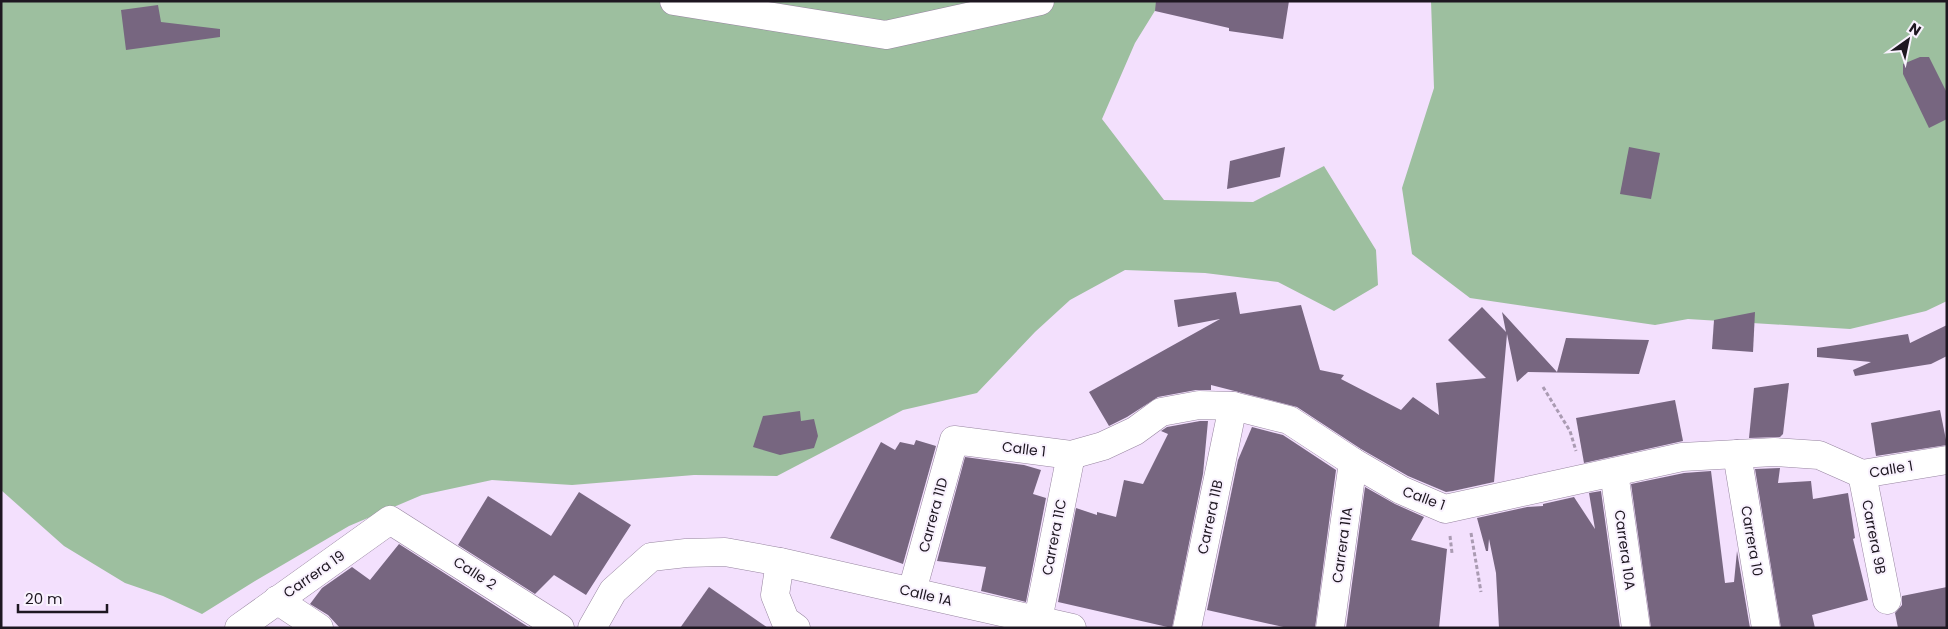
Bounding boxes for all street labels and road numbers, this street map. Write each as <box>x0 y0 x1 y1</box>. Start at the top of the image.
street label: Calle 1 <box>1001 436 1047 462</box>
street label: Calle 1 <box>1868 455 1914 483</box>
street label: Carrera 11D <box>913 475 953 555</box>
street label: Carrera 11B <box>1192 478 1228 556</box>
street label: Calle 1 <box>1400 481 1448 515</box>
street label: Carrera 11C <box>1037 497 1071 577</box>
street label: Carrera 9B <box>1857 498 1891 576</box>
street label: Carrera 10 <box>1736 504 1768 578</box>
street label: Carrera 11A <box>1327 506 1357 584</box>
street label: Carrera 10A <box>1609 509 1641 591</box>
street label: Carrera 19 <box>279 545 349 603</box>
street label: Calle 2 <box>450 552 500 594</box>
street label: Calle 1A <box>898 579 954 611</box>

